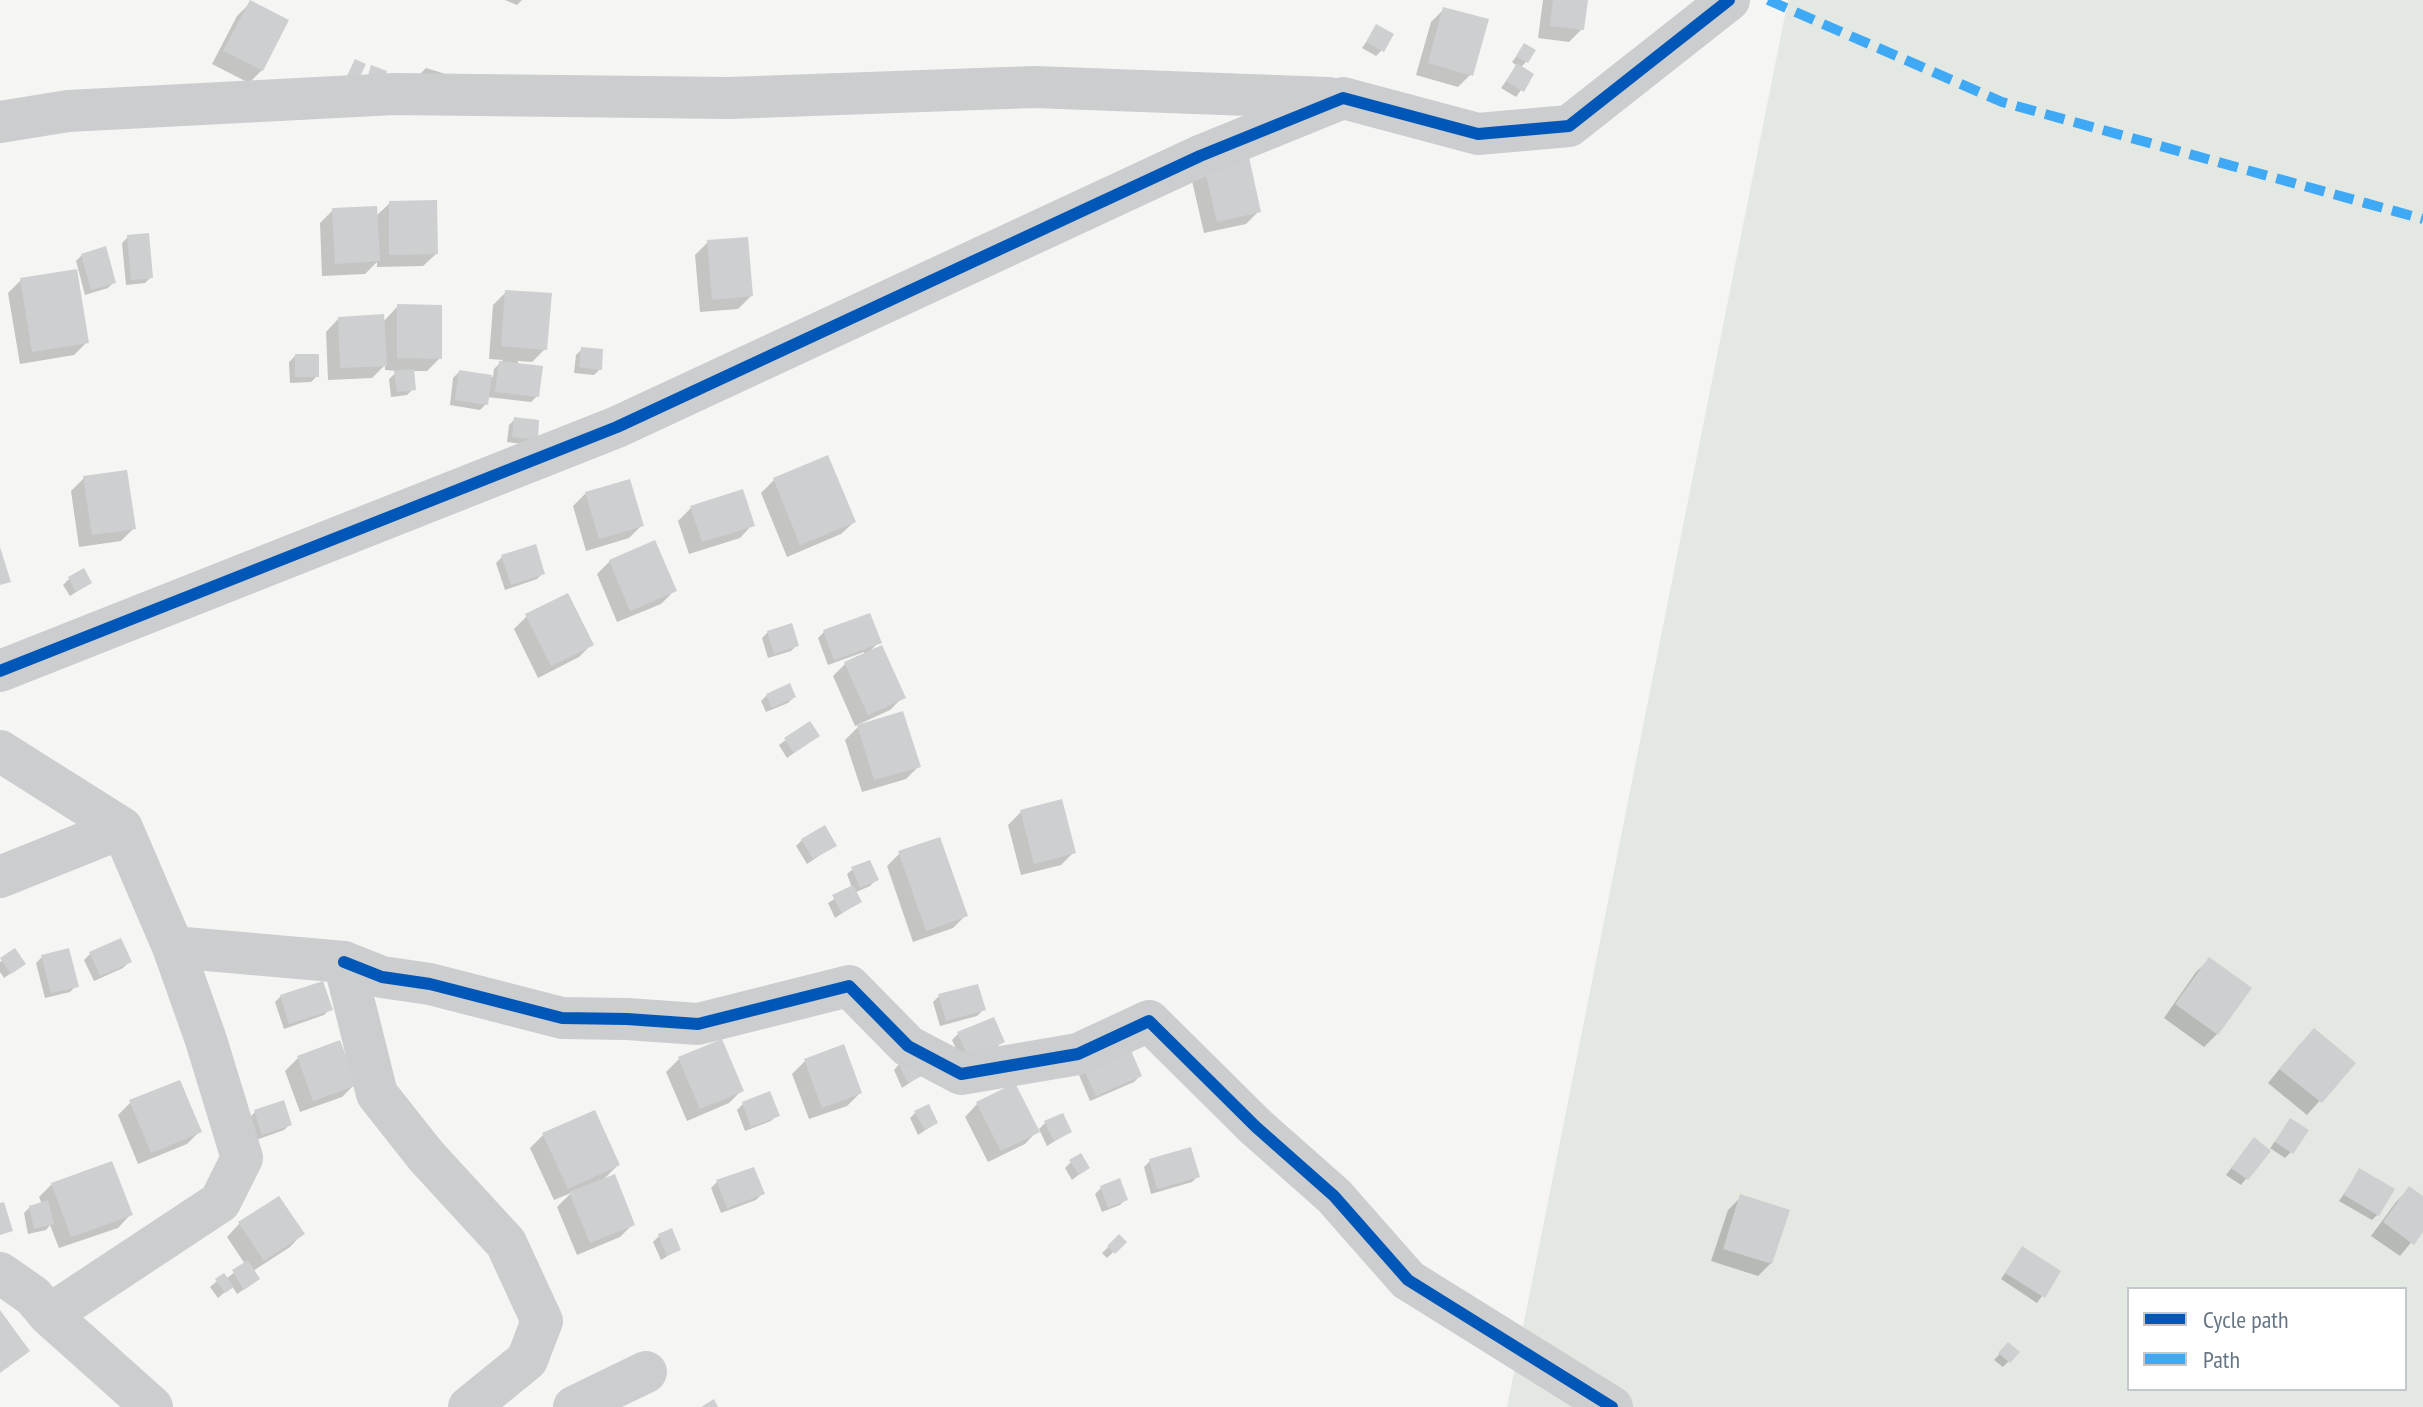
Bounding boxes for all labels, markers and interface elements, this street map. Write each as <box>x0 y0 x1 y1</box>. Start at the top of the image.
legend <box>2127 1287 2407 1391</box>
text: Cycle path <box>2203 1304 2289 1335</box>
text: Path <box>2203 1344 2240 1375</box>

